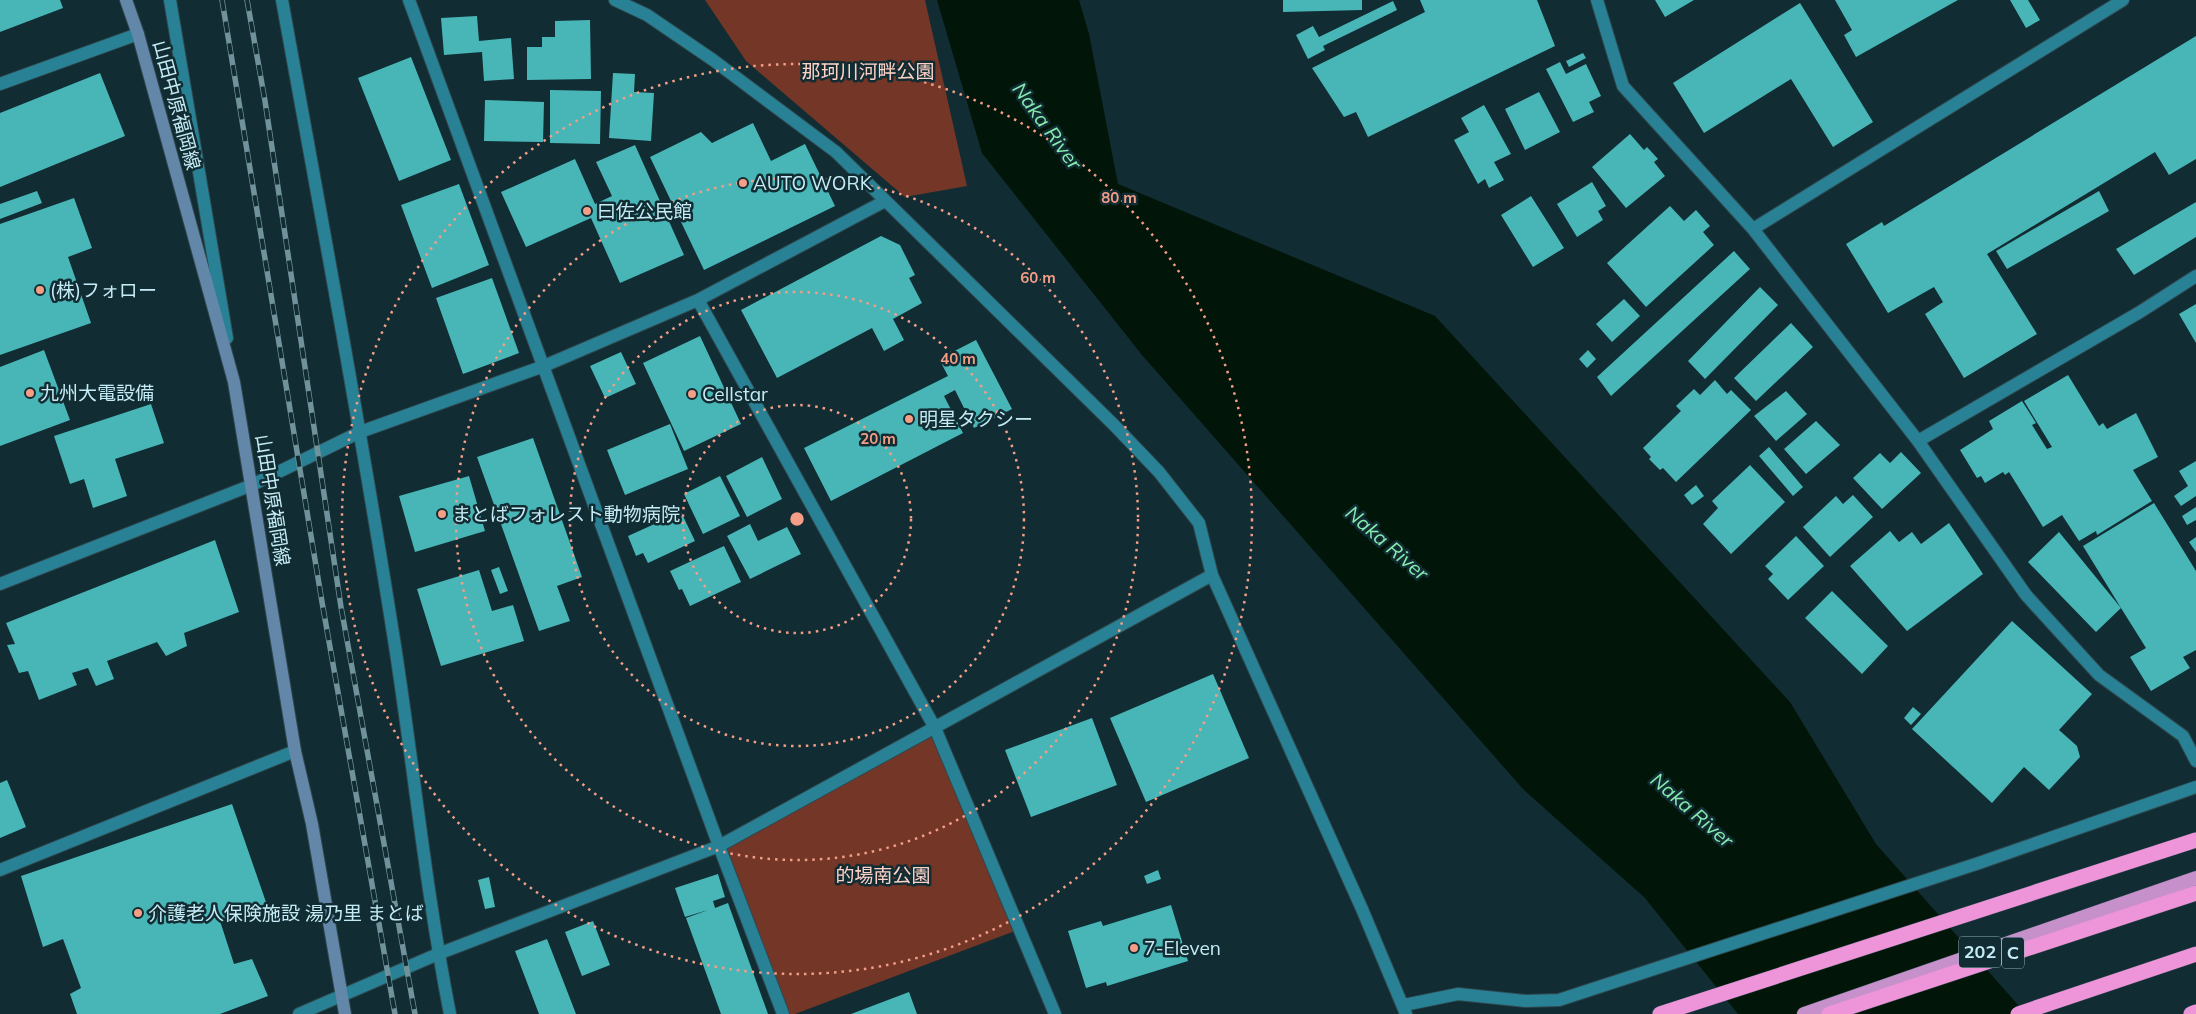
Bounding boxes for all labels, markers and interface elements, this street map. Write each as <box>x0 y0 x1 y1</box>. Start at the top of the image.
street label: 山田中原福岡線 <box>148 38 206 172</box>
park label: 那珂川河畔公園 <box>801 59 935 83</box>
water label: Naka River <box>1007 77 1088 175</box>
place label: AUTO WORK <box>753 171 873 195</box>
marker: AUTO WORK <box>737 177 749 189</box>
text: 80 m <box>1101 188 1137 207</box>
place label: 曰佐公民館 <box>597 199 692 223</box>
marker: 曰佐公民館 <box>581 205 593 217</box>
text: 60 m <box>1020 268 1056 287</box>
place label: (株)フォロー <box>50 278 157 302</box>
marker: (株)フォロー <box>34 284 46 296</box>
text: 40 m <box>940 349 976 368</box>
place label: 九州大電設備 <box>40 381 154 405</box>
place label: Cellstar <box>702 382 768 406</box>
marker: 九州大電設備 <box>24 387 36 399</box>
marker: Cellstar <box>686 388 698 400</box>
place label: 明星タクシー <box>919 407 1033 431</box>
marker: 明星タクシー <box>903 413 915 425</box>
text: 20 m <box>860 429 896 448</box>
street label: 山田中原福岡線 <box>251 432 295 568</box>
water label: Naka River <box>1341 500 1434 586</box>
place label: まとばフォレスト動物病院 <box>452 502 680 526</box>
marker: まとばフォレスト動物病院 <box>436 508 448 520</box>
centre of rings <box>788 510 806 528</box>
water label: Naka River <box>1646 767 1739 853</box>
park label: 的場南公園 <box>835 863 931 887</box>
place label: 介護老人保険施設 湯乃里 まとば <box>148 901 424 925</box>
marker: 介護老人保険施設 湯乃里 まとば <box>132 907 144 919</box>
place label: 7-Eleven <box>1144 936 1221 960</box>
road number: 202 <box>1959 936 2001 968</box>
road number: C <box>2002 938 2024 968</box>
marker: 7-Eleven <box>1128 942 1140 954</box>

